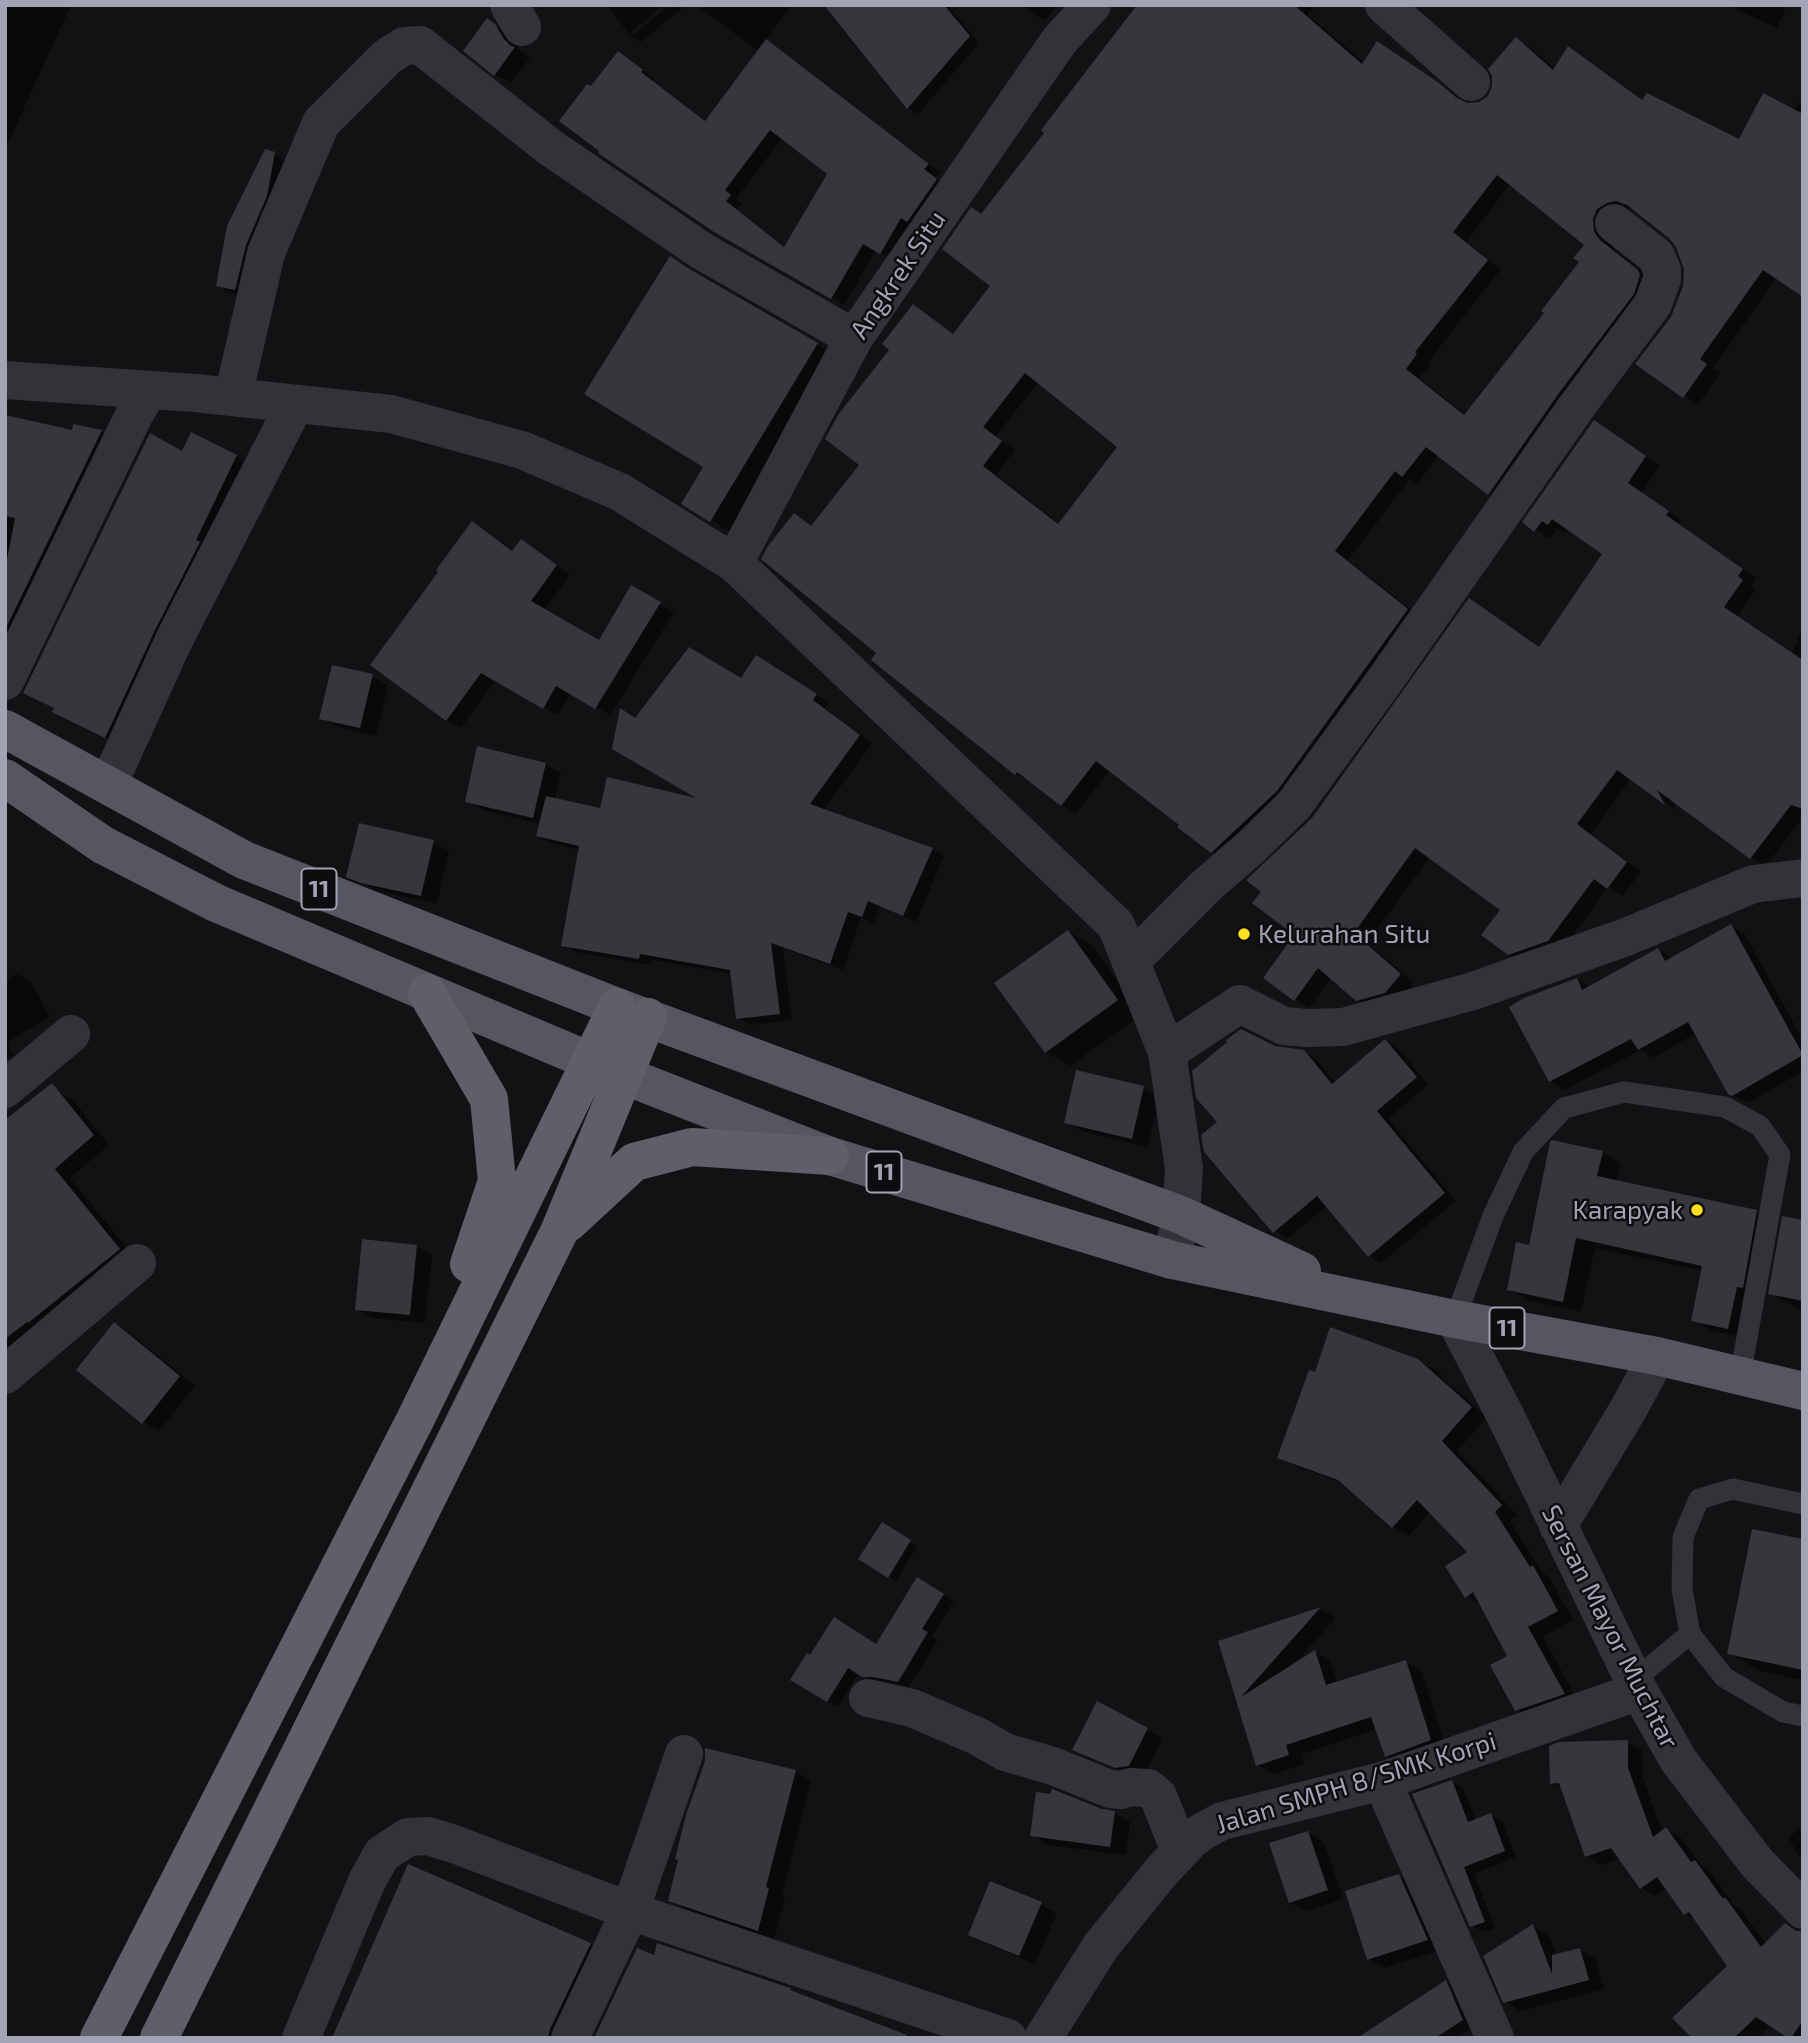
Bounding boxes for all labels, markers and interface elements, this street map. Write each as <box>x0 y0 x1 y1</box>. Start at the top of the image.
street label: Angkrek Situ <box>844 205 952 345</box>
road number: 11 <box>302 868 336 909</box>
place label: Kelurahan Situ <box>1258 918 1430 950</box>
marker: Kelurahan Situ <box>1236 926 1252 942</box>
road number: 11 <box>866 1152 902 1192</box>
place label: Karapyak <box>1573 1194 1683 1226</box>
marker: Karapyak <box>1689 1202 1705 1218</box>
road number: 11 <box>1490 1308 1524 1348</box>
street label: Sersan Mayor Muchtar <box>1535 1500 1685 1754</box>
street label: Jalan SMPH 8/SMK Korpi <box>1212 1725 1500 1841</box>

